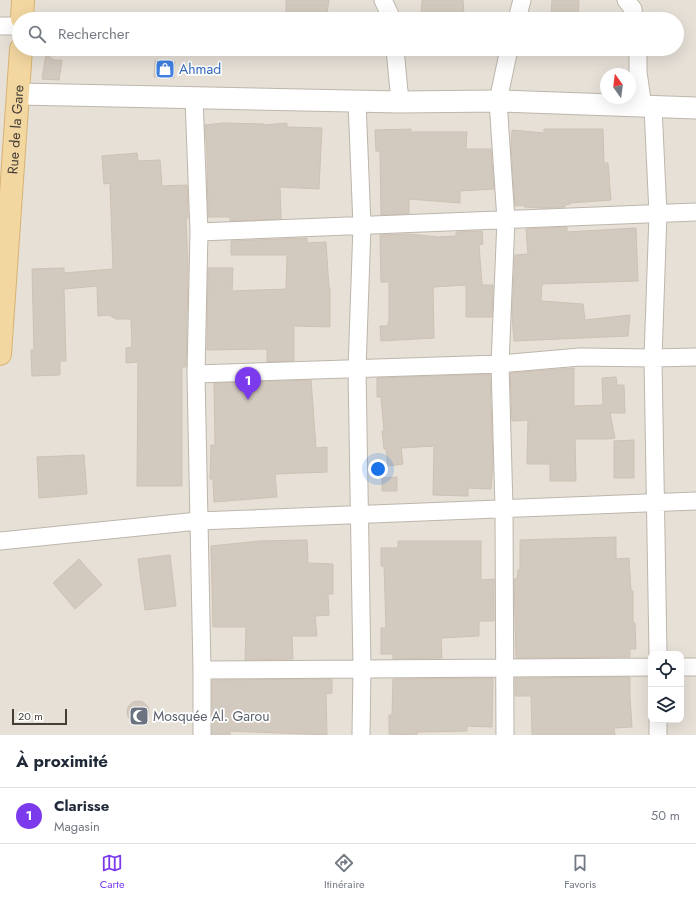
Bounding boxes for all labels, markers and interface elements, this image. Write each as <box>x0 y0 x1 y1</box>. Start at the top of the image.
search box <box>12 12 684 56</box>
icon: search <box>26 23 48 45</box>
text: Rechercher <box>58 23 130 45</box>
shop icon: Ahmad <box>154 58 176 80</box>
place label: Ahmad <box>179 59 221 79</box>
north arrow <box>600 68 636 104</box>
street label: Rue de la Gare <box>2 84 29 175</box>
pin: 1 <box>235 367 261 400</box>
your location <box>368 459 388 479</box>
map controls <box>648 651 684 723</box>
button: locate <box>648 651 684 687</box>
button: layers <box>648 687 684 723</box>
mosque icon: Mosquée Al. Garou <box>128 705 150 727</box>
place label: Mosquée Al. Garou <box>153 706 270 726</box>
scale bar <box>12 707 67 726</box>
text: 20 m <box>18 708 43 724</box>
text: À proximité <box>16 749 108 773</box>
text: Clarisse <box>54 795 109 817</box>
text: 1 <box>26 806 32 825</box>
text: 50 m <box>651 806 680 825</box>
text: Magasin <box>54 817 100 836</box>
tab: Carte <box>100 852 125 892</box>
tab: Itinéraire <box>324 852 365 892</box>
tab: Favoris <box>564 852 596 892</box>

